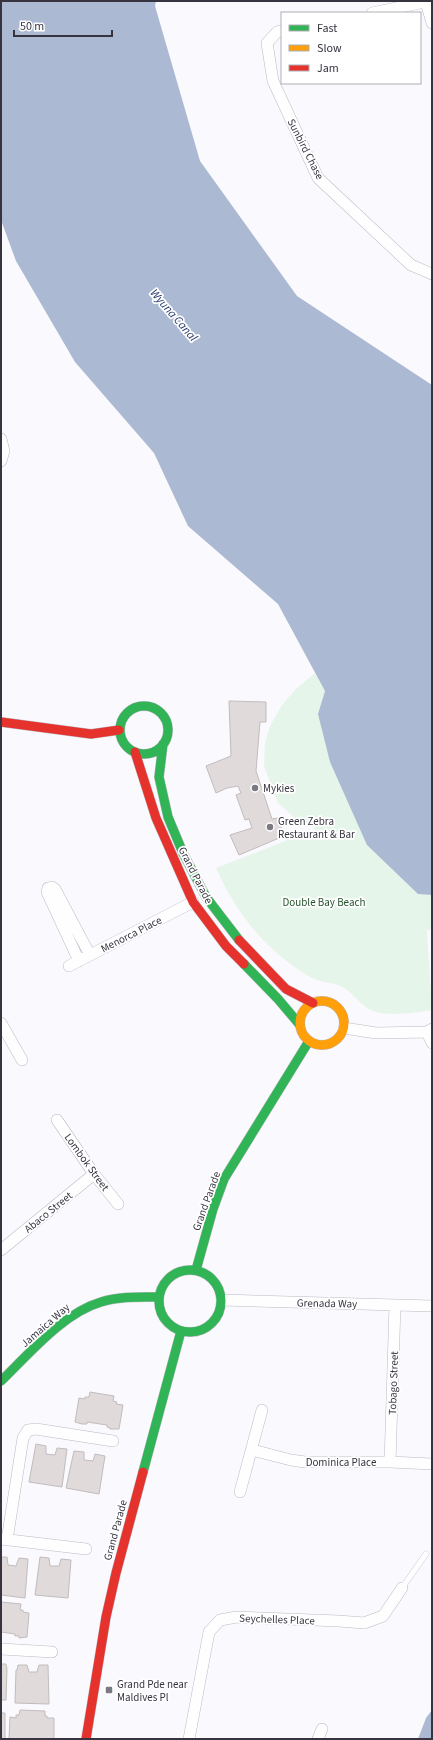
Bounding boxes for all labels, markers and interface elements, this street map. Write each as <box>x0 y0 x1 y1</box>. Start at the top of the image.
scale bar <box>14 12 112 38</box>
legend <box>281 12 421 84</box>
text: 50 m <box>20 18 44 35</box>
text: Fast <box>317 20 337 37</box>
text: Slow <box>317 40 342 57</box>
text: Jam <box>317 60 339 77</box>
street label: Sunbird Chase <box>284 116 328 183</box>
water label: Wyuna Canal <box>146 285 201 345</box>
place label: Mykies <box>263 781 295 796</box>
marker: Mykies <box>250 783 260 793</box>
place label: Green Zebra Restaurant & Bar <box>278 814 355 842</box>
marker: Green Zebra Restaurant & Bar <box>265 822 275 832</box>
street label: Grand Parade <box>175 844 217 907</box>
park label: Double Bay Beach <box>283 895 365 910</box>
street label: Menorca Place <box>98 912 165 956</box>
street label: Lombok Street <box>61 1131 113 1194</box>
street label: Grand Parade <box>189 1169 224 1233</box>
street label: Abaco Street <box>21 1188 76 1236</box>
street label: Grenada Way <box>297 1295 357 1312</box>
street label: Jamaica Way <box>18 1300 73 1351</box>
street label: Tobago Street <box>385 1351 402 1415</box>
street label: Dominica Place <box>306 1455 377 1470</box>
street label: Grand Parade <box>100 1498 131 1562</box>
street label: Seychelles Place <box>239 1611 316 1628</box>
place label: Grand Pde near Maldives Pl <box>117 1677 188 1705</box>
marker: Grand Pde near Maldives Pl <box>104 1685 114 1695</box>

